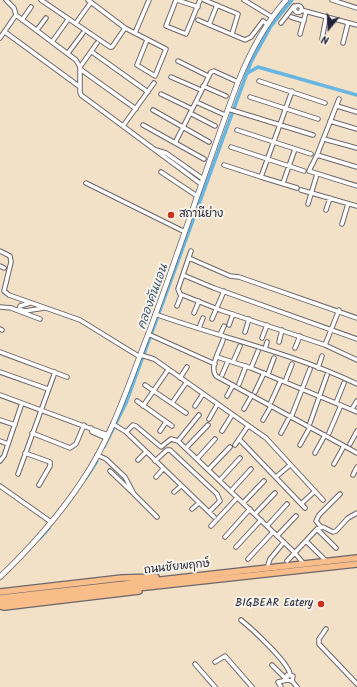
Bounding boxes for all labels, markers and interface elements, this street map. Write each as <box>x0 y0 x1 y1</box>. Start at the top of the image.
north arrow <box>309 8 349 48</box>
text: N <box>319 30 331 49</box>
place label: สถานีย่าง <box>179 208 223 222</box>
marker: สถานีย่าง <box>166 210 176 220</box>
water label: คลองคันแอน <box>136 263 172 331</box>
street label: ถนนชัยพฤกษ์ <box>143 558 211 578</box>
place label: BIGBEAR Eatery <box>235 597 313 611</box>
marker: BIGBEAR Eatery <box>316 599 326 609</box>

